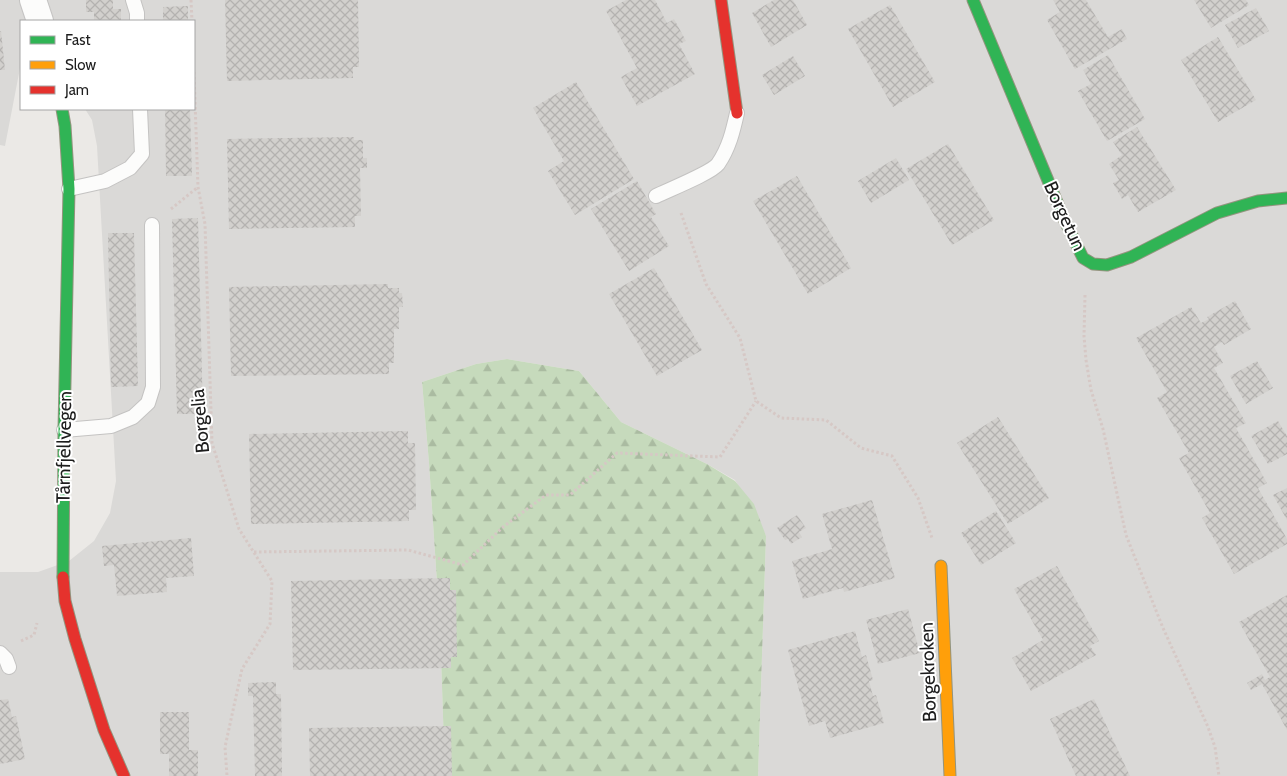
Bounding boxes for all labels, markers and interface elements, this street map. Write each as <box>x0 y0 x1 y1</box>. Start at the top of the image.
legend <box>20 20 195 110</box>
text: Fast <box>65 31 90 49</box>
text: Slow <box>65 56 96 74</box>
text: Jam <box>64 81 89 99</box>
street label: Borgetun <box>1039 178 1091 254</box>
street label: Borgelia <box>186 388 214 454</box>
street label: Tårnfjellvegen <box>52 391 76 503</box>
street label: Borgekroken <box>915 622 941 722</box>

